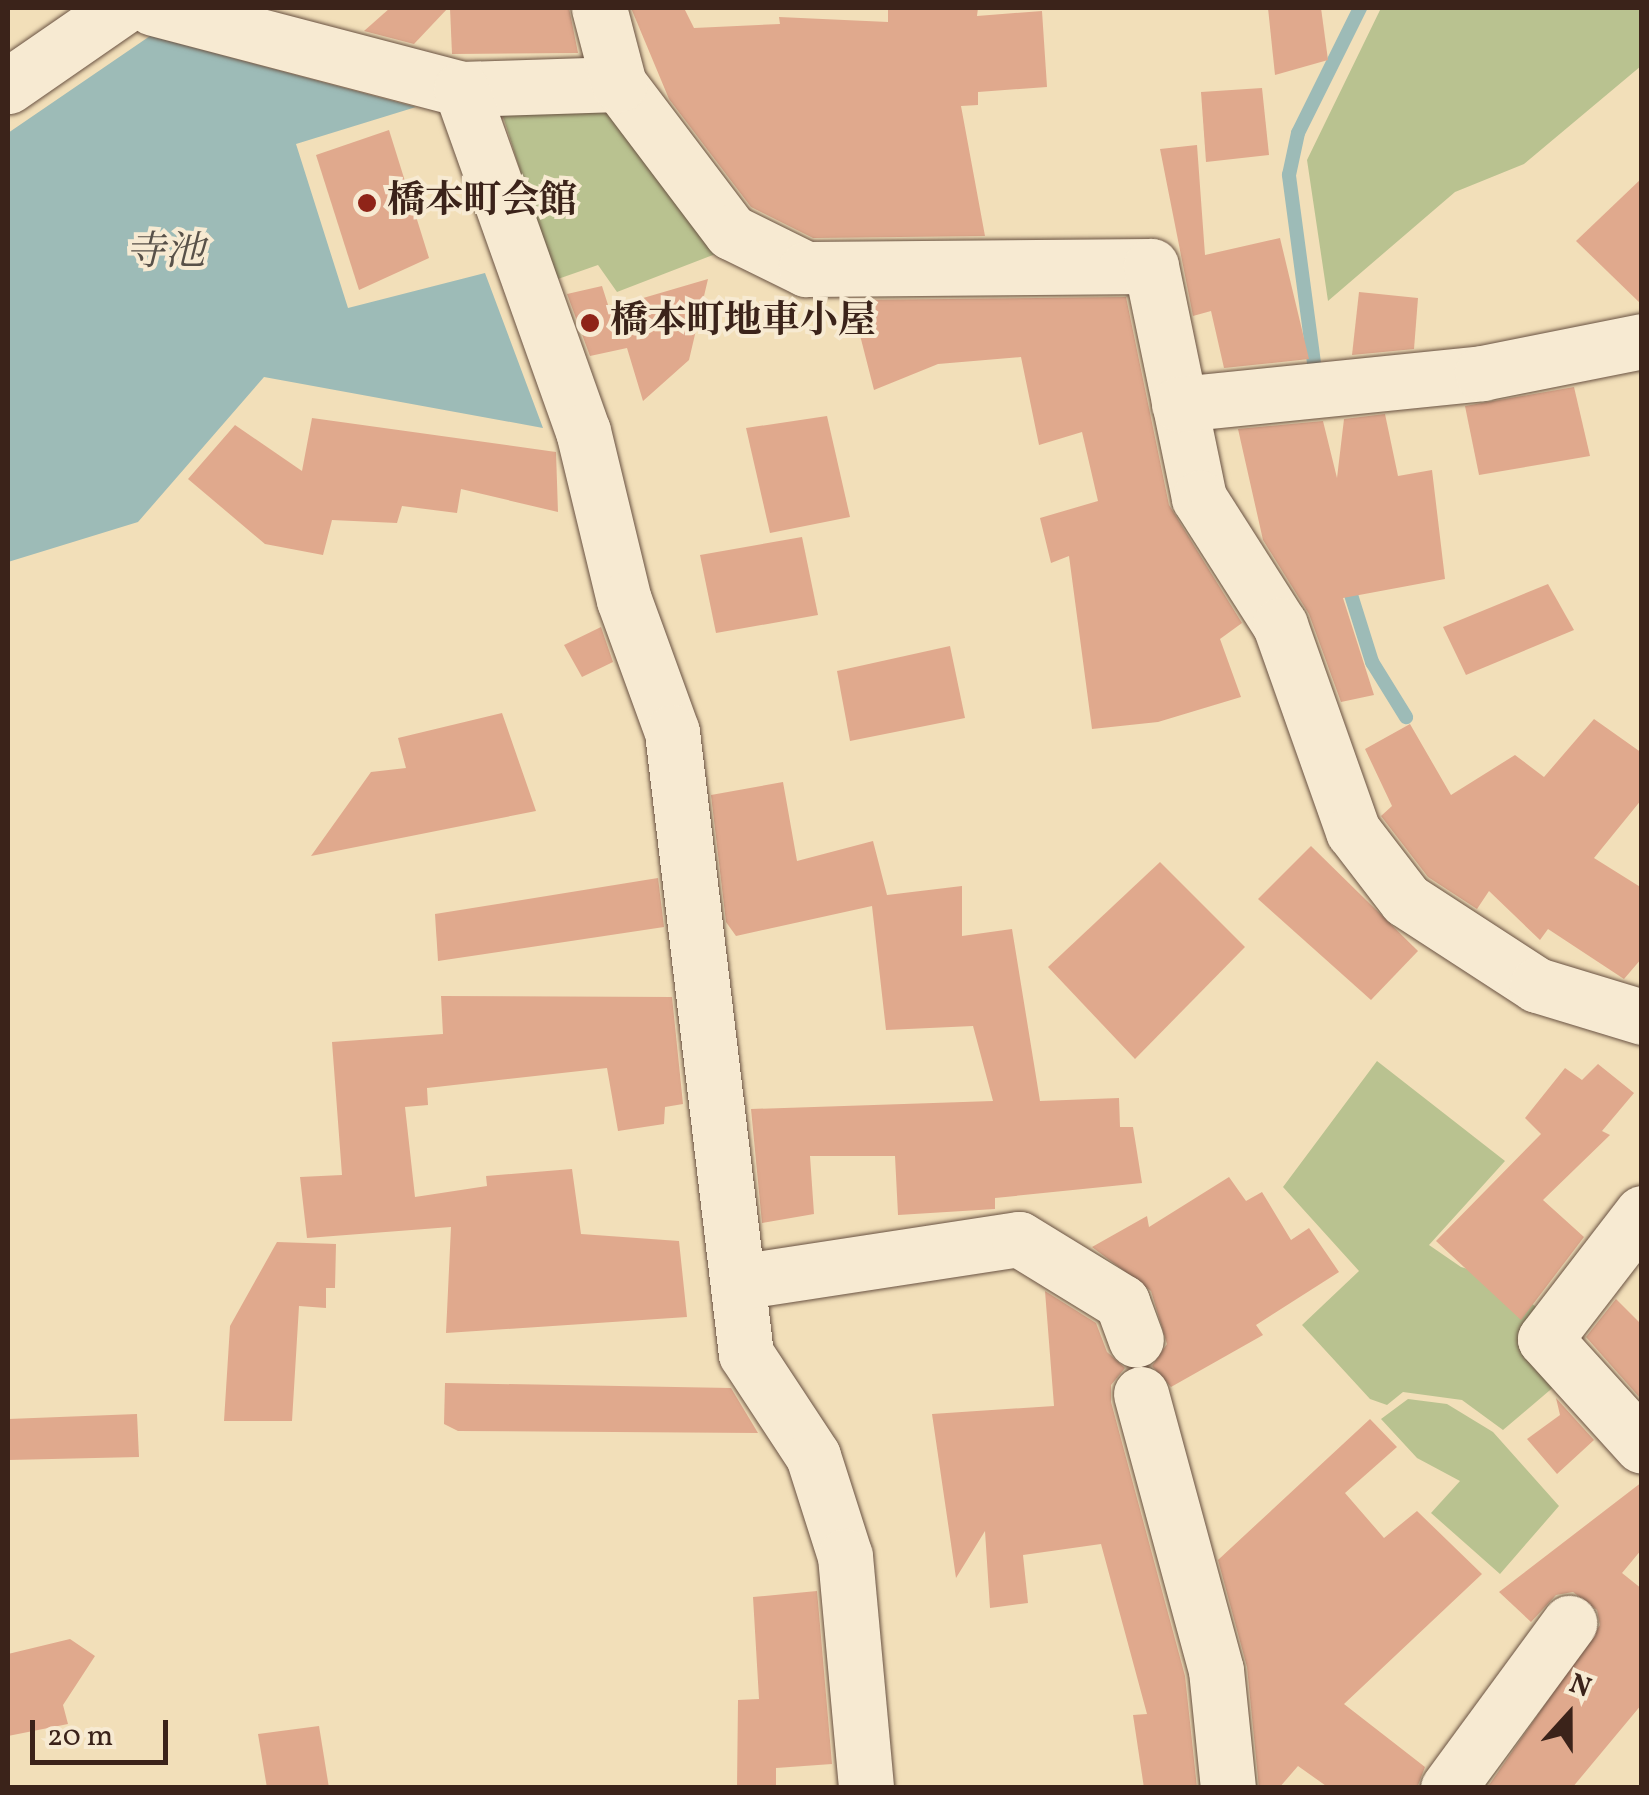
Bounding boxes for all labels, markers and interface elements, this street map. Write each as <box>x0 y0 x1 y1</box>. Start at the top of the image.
place label: 橋本町会館 <box>387 180 577 226</box>
marker: 橋本町会館 <box>356 192 378 214</box>
water label: 寺池 <box>125 230 205 278</box>
place label: 橋本町地車小屋 <box>610 300 876 346</box>
marker: 橋本町地車小屋 <box>579 312 601 334</box>
north arrow <box>1519 1665 1619 1765</box>
text: N <box>1563 1665 1596 1708</box>
scale bar <box>35 1700 172 1762</box>
text: 20 m <box>47 1716 113 1758</box>

